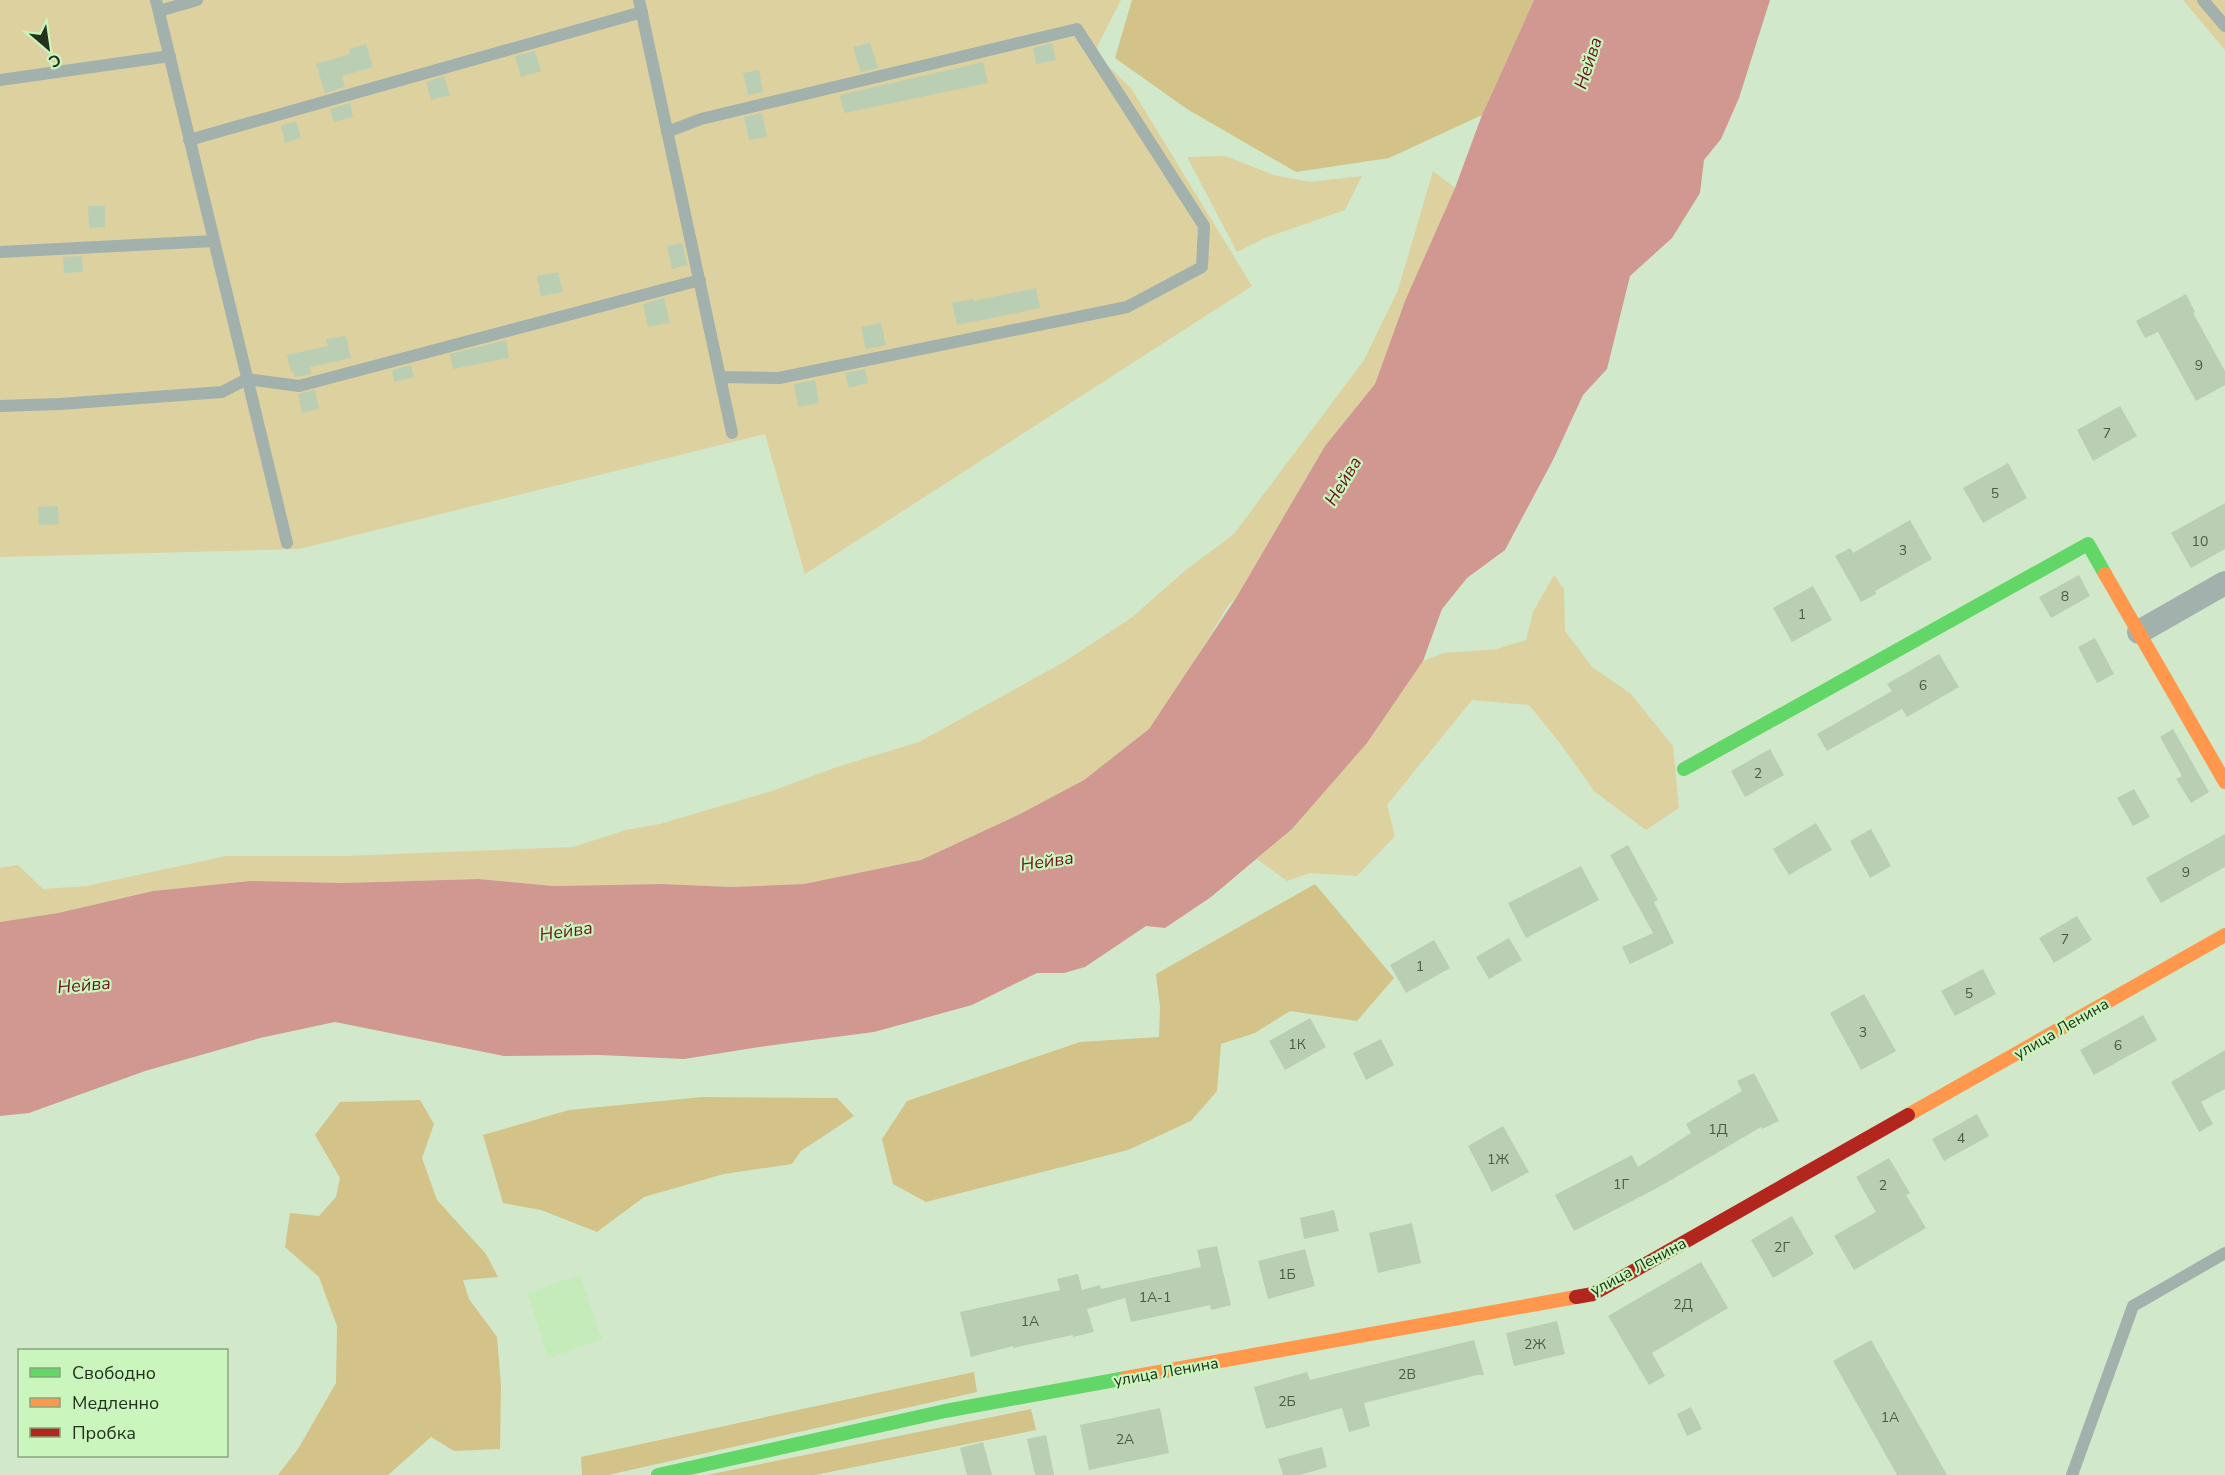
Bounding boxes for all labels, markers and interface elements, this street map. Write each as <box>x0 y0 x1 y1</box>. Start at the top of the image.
north arrow <box>18 18 78 78</box>
water label: Нейва <box>1568 34 1608 92</box>
text: С <box>45 48 65 73</box>
house number: 9 <box>2195 356 2203 375</box>
house number: 7 <box>2103 424 2111 443</box>
water label: Нейва <box>1319 452 1367 510</box>
house number: 5 <box>1991 484 1999 503</box>
house number: 10 <box>2192 532 2208 551</box>
house number: 3 <box>1899 541 1907 560</box>
house number: 8 <box>2061 587 2069 606</box>
house number: 1 <box>1798 605 1806 624</box>
house number: 6 <box>1919 676 1927 695</box>
house number: 2 <box>1754 764 1762 783</box>
water label: Нейва <box>1019 845 1075 877</box>
house number: 9 <box>2182 863 2190 882</box>
water label: Нейва <box>538 915 594 947</box>
house number: 7 <box>2061 930 2069 949</box>
house number: 1 <box>1416 957 1424 976</box>
water label: Нейва <box>56 971 112 999</box>
house number: 5 <box>1965 984 1973 1003</box>
street label: улица Ленина <box>2010 993 2113 1065</box>
house number: 3 <box>1859 1023 1867 1042</box>
house number: 1К <box>1288 1035 1306 1054</box>
house number: 6 <box>2114 1036 2122 1055</box>
house number: 1Д <box>1708 1120 1728 1139</box>
house number: 4 <box>1957 1129 1965 1148</box>
house number: 1Ж <box>1487 1150 1509 1169</box>
house number: 1Г <box>1613 1175 1629 1194</box>
house number: 2 <box>1879 1176 1887 1195</box>
street label: улица Ленина <box>1586 1232 1690 1301</box>
house number: 2Г <box>1774 1238 1790 1257</box>
house number: 1Б <box>1278 1265 1296 1284</box>
house number: 1А-1 <box>1139 1288 1171 1307</box>
house number: 2Д <box>1673 1295 1693 1314</box>
house number: 1А <box>1021 1312 1039 1331</box>
house number: 2Ж <box>1524 1335 1546 1354</box>
legend <box>18 1349 228 1457</box>
street label: улица Ленина <box>1112 1352 1220 1392</box>
text: Свободно <box>72 1361 156 1385</box>
house number: 2В <box>1398 1365 1416 1384</box>
text: Медленно <box>72 1391 159 1415</box>
house number: 2Б <box>1278 1392 1296 1411</box>
house number: 1А <box>1881 1408 1899 1427</box>
text: Пробка <box>72 1421 136 1445</box>
house number: 2А <box>1116 1430 1134 1449</box>

